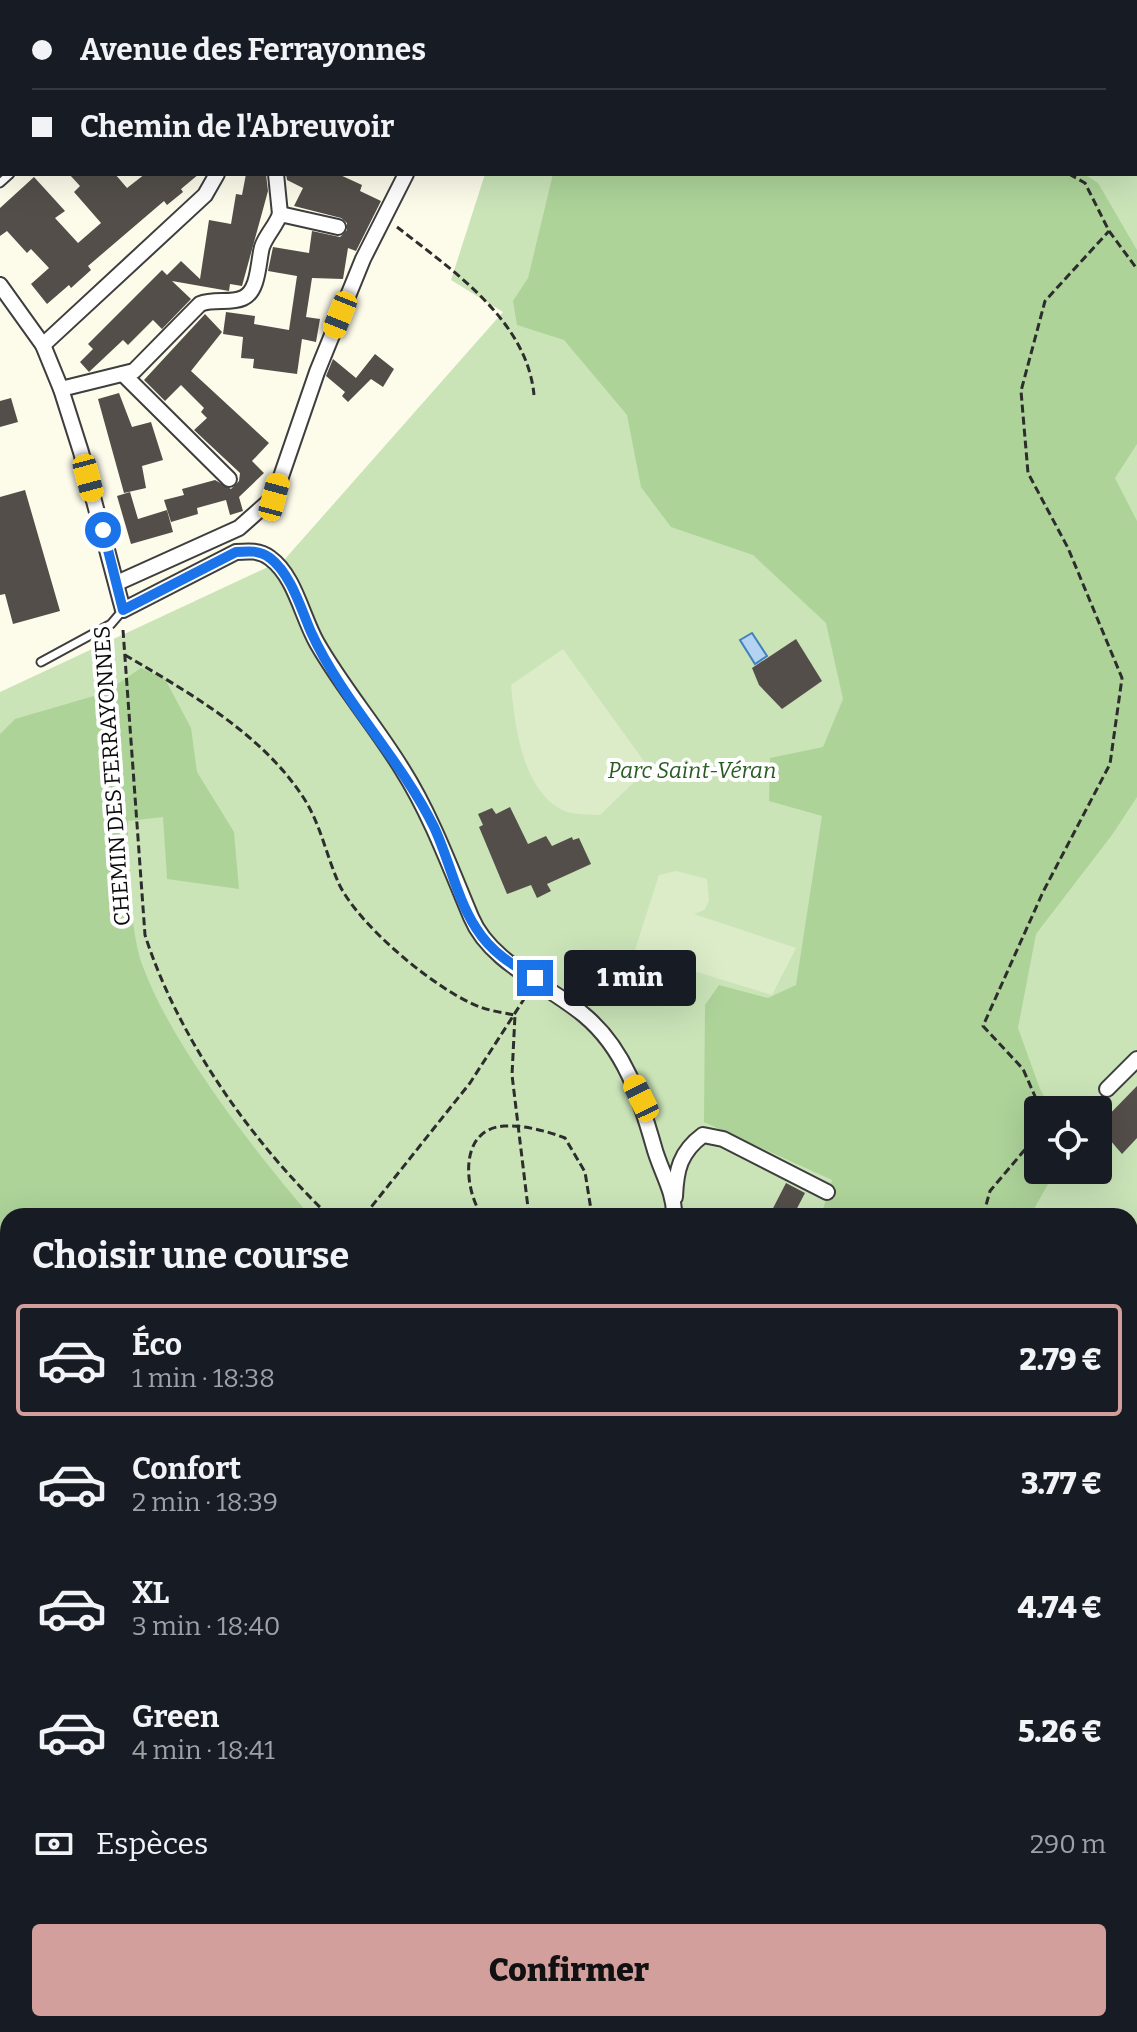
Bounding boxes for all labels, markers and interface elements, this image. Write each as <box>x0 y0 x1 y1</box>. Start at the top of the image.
text: Avenue des Ferrayonnes <box>80 32 426 68</box>
text: Chemin de l'Abreuvoir <box>80 109 394 145</box>
car <box>320 288 360 342</box>
car <box>70 452 106 504</box>
car <box>256 471 292 523</box>
route start <box>85 512 121 548</box>
street label: CHEMIN DES FERRAYONNES <box>88 625 136 927</box>
park label: Parc Saint-Véran <box>608 757 776 784</box>
callout: 1 min <box>563 950 695 1006</box>
route end <box>517 960 553 996</box>
text: 1 min <box>597 962 663 993</box>
car <box>620 1071 662 1125</box>
map controls <box>1024 1096 1112 1184</box>
button: locate <box>1024 1096 1112 1184</box>
text: Choisir une course <box>32 1234 349 1278</box>
icon: car <box>36 1324 108 1396</box>
text: Éco <box>132 1327 182 1363</box>
text: 2.79 € <box>1020 1342 1102 1378</box>
text: 1 min · 18:38 <box>132 1363 275 1394</box>
icon: car <box>36 1448 108 1520</box>
text: Confort <box>132 1451 241 1487</box>
text: 3.77 € <box>1021 1466 1102 1502</box>
text: 2 min · 18:39 <box>132 1487 278 1518</box>
icon: car <box>36 1572 108 1644</box>
text: XL <box>132 1575 169 1611</box>
text: 4.74 € <box>1018 1590 1102 1626</box>
text: 3 min · 18:40 <box>132 1611 280 1642</box>
icon: car <box>36 1696 108 1768</box>
text: Green <box>132 1699 219 1735</box>
text: 5.26 € <box>1018 1714 1102 1750</box>
text: 4 min · 18:41 <box>132 1735 275 1766</box>
icon: cash <box>32 1822 76 1866</box>
text: Espèces <box>96 1826 208 1862</box>
text: 290 m <box>1030 1829 1106 1860</box>
button: Confirmer <box>32 1924 1106 2016</box>

